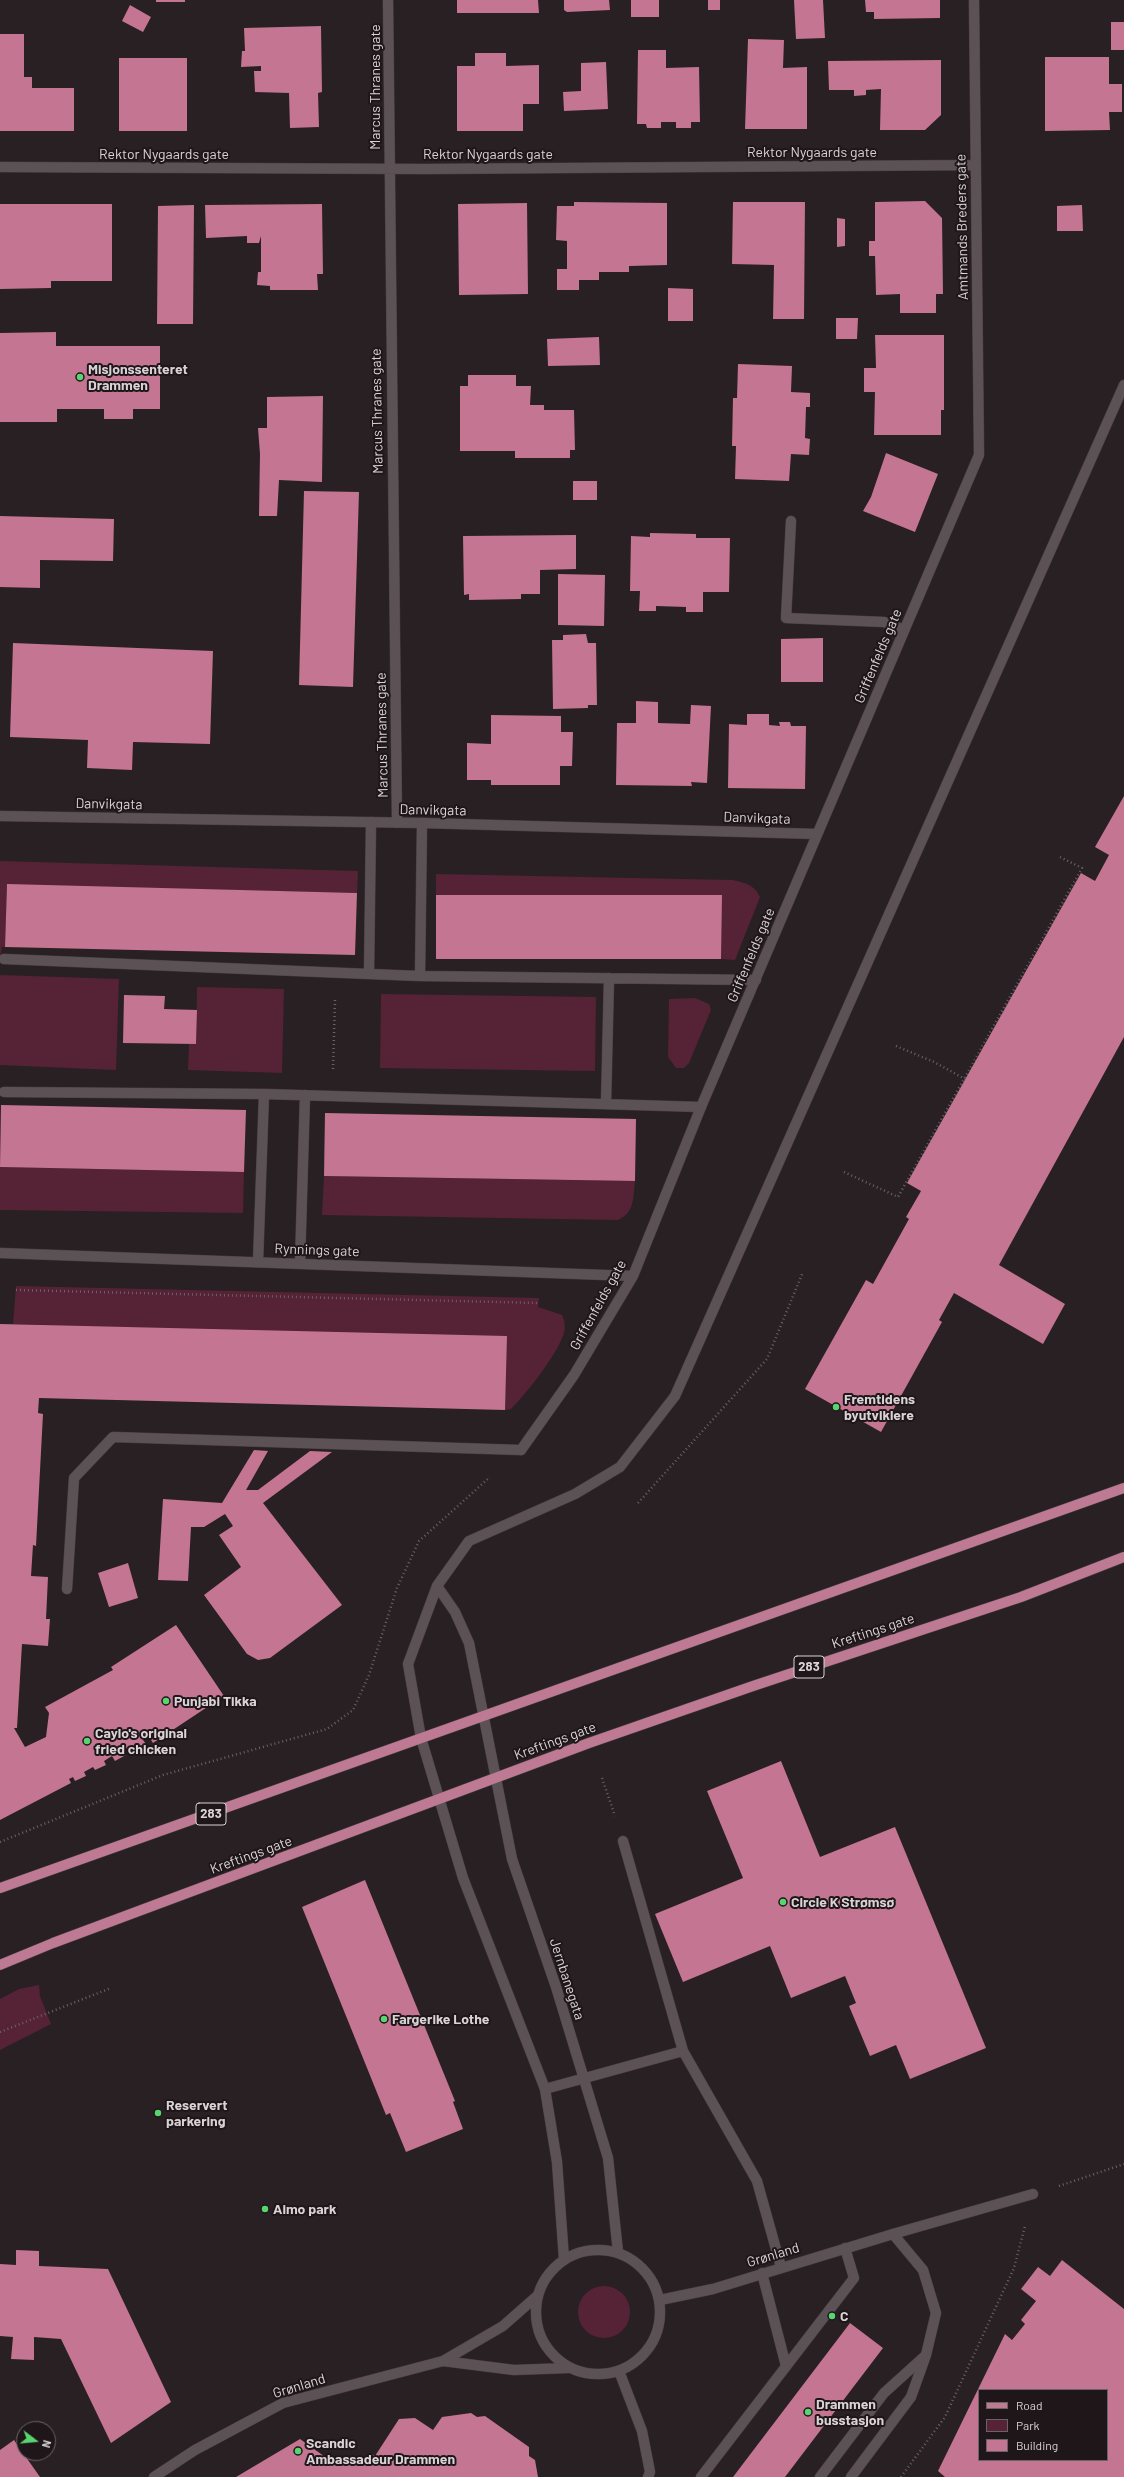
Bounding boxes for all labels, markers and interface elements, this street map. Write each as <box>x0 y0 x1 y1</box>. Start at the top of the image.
street label: Marcus Thranes gate <box>367 24 383 150</box>
street label: Rektor Nygaards gate <box>747 144 877 160</box>
street label: Rektor Nygaards gate <box>99 146 229 162</box>
street label: Rektor Nygaards gate <box>423 146 553 162</box>
street label: Amtmands Breders gate <box>952 154 972 300</box>
street label: Marcus Thranes gate <box>368 348 386 474</box>
place label: Misjonssenteret Drammen <box>88 361 188 394</box>
marker: Misjonssenteret Drammen <box>75 372 85 382</box>
street label: Griffenfelds gate <box>851 606 905 706</box>
street label: Marcus Thranes gate <box>373 672 391 798</box>
street label: Danvikgata <box>75 795 143 813</box>
street label: Danvikgata <box>399 801 467 819</box>
street label: Danvikgata <box>723 808 791 828</box>
street label: Griffenfelds gate <box>724 905 778 1005</box>
street label: Rynnings gate <box>274 1240 360 1260</box>
street label: Griffenfelds gate <box>566 1257 630 1353</box>
place label: Fremtidens byutviklere <box>844 1391 915 1424</box>
marker: Fremtidens byutviklere <box>831 1402 841 1412</box>
street label: Kreftings gate <box>830 1610 916 1652</box>
road number: 283 <box>794 1656 824 1678</box>
place label: Punjabi Tikka <box>174 1693 257 1709</box>
marker: Punjabi Tikka <box>161 1696 171 1706</box>
street label: Kreftings gate <box>512 1718 598 1764</box>
place label: Caylo's original fried chicken <box>95 1725 187 1758</box>
marker: Caylo's original fried chicken <box>82 1736 92 1746</box>
road number: 283 <box>196 1803 226 1825</box>
street label: Kreftings gate <box>208 1832 294 1878</box>
place label: Circle K Strømsø <box>791 1894 894 1910</box>
marker: Circle K Strømsø <box>778 1897 788 1907</box>
street label: Jernbanegata <box>546 1936 588 2022</box>
place label: Fargerike Lothe <box>392 2011 489 2027</box>
marker: Fargerike Lothe <box>379 2014 389 2024</box>
place label: Reservert parkering <box>166 2097 227 2130</box>
marker: Reservert parkering <box>153 2108 163 2118</box>
place label: Aimo park <box>273 2201 336 2217</box>
marker: Aimo park <box>260 2204 270 2214</box>
street label: Grønland <box>745 2239 801 2271</box>
place label: C <box>840 2308 849 2324</box>
marker: C <box>827 2311 837 2321</box>
street label: Grønland <box>271 2370 327 2402</box>
legend <box>978 2389 1108 2461</box>
place label: Drammen busstasjon <box>816 2396 884 2428</box>
text: Road <box>1016 2398 1043 2412</box>
marker: Drammen busstasjon <box>803 2407 813 2417</box>
text: Park <box>1016 2418 1040 2432</box>
north arrow <box>16 2421 56 2461</box>
place label: Scandic Ambassadeur Drammen <box>306 2435 455 2468</box>
text: Building <box>1016 2438 1058 2452</box>
text: N <box>40 2439 54 2449</box>
marker: Scandic Ambassadeur Drammen <box>293 2446 303 2456</box>

